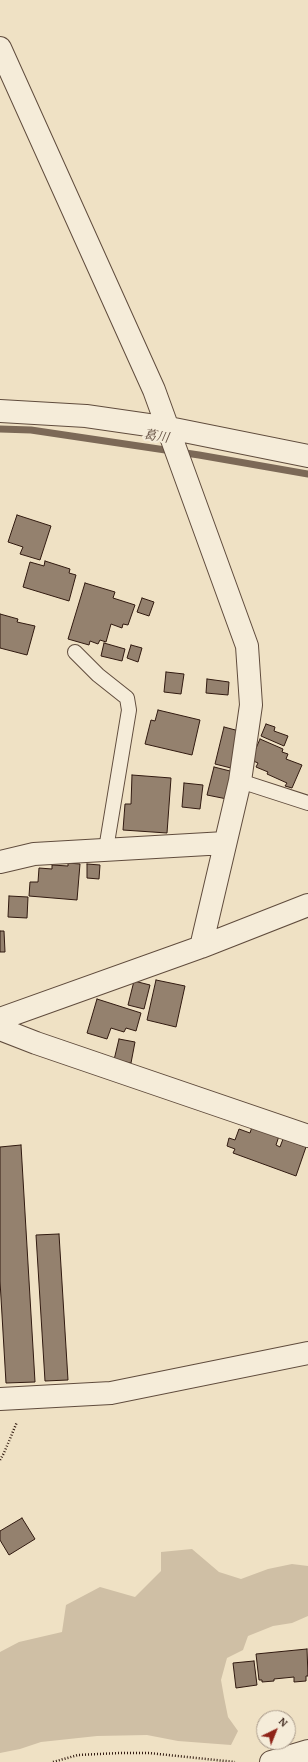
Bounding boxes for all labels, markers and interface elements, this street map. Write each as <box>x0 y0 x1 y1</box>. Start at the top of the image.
water label: 葛川 <box>142 427 170 447</box>
north arrow <box>256 1710 296 1750</box>
text: N <box>275 1714 292 1730</box>

